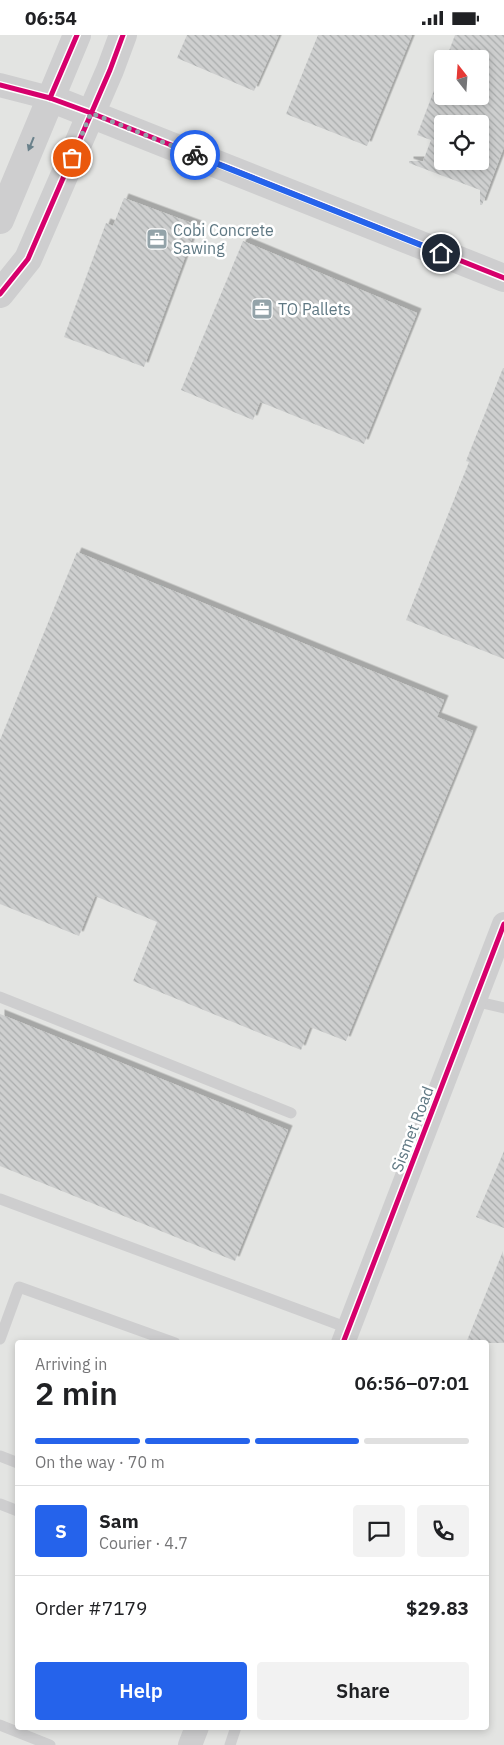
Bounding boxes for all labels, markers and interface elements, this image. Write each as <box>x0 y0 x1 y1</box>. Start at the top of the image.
text: 06:54 <box>25 6 77 30</box>
north arrow <box>434 50 489 105</box>
map controls <box>434 50 489 170</box>
button: locate <box>434 115 489 170</box>
courier <box>170 130 220 180</box>
one-way arrow <box>27 136 35 151</box>
pin <box>51 137 93 179</box>
icon: bike <box>181 141 209 169</box>
icon: bag <box>58 144 86 172</box>
place label: Cobi Concrete Sawing <box>173 220 274 258</box>
office icon: Cobi Concrete Sawing <box>145 227 169 251</box>
pin <box>420 232 462 274</box>
icon: home <box>427 239 455 267</box>
office icon: TO Pallets <box>250 297 274 321</box>
place label: TO Pallets <box>278 299 351 319</box>
street label: Sismet Road <box>387 1083 437 1175</box>
text: Arriving in <box>35 1354 107 1374</box>
text: 06:56–07:01 <box>355 1371 469 1395</box>
text: 2 min <box>35 1372 118 1414</box>
text: On the way · 70 m <box>35 1452 165 1472</box>
button: chat <box>353 1505 405 1557</box>
button: phone <box>417 1505 469 1557</box>
text: Sam <box>99 1509 139 1533</box>
text: S <box>55 1519 67 1543</box>
text: Courier · 4.7 <box>99 1533 188 1553</box>
text: Order #7179 <box>35 1596 147 1620</box>
text: $29.83 <box>406 1596 469 1620</box>
button: Help <box>35 1662 247 1720</box>
button: Share <box>257 1662 469 1720</box>

